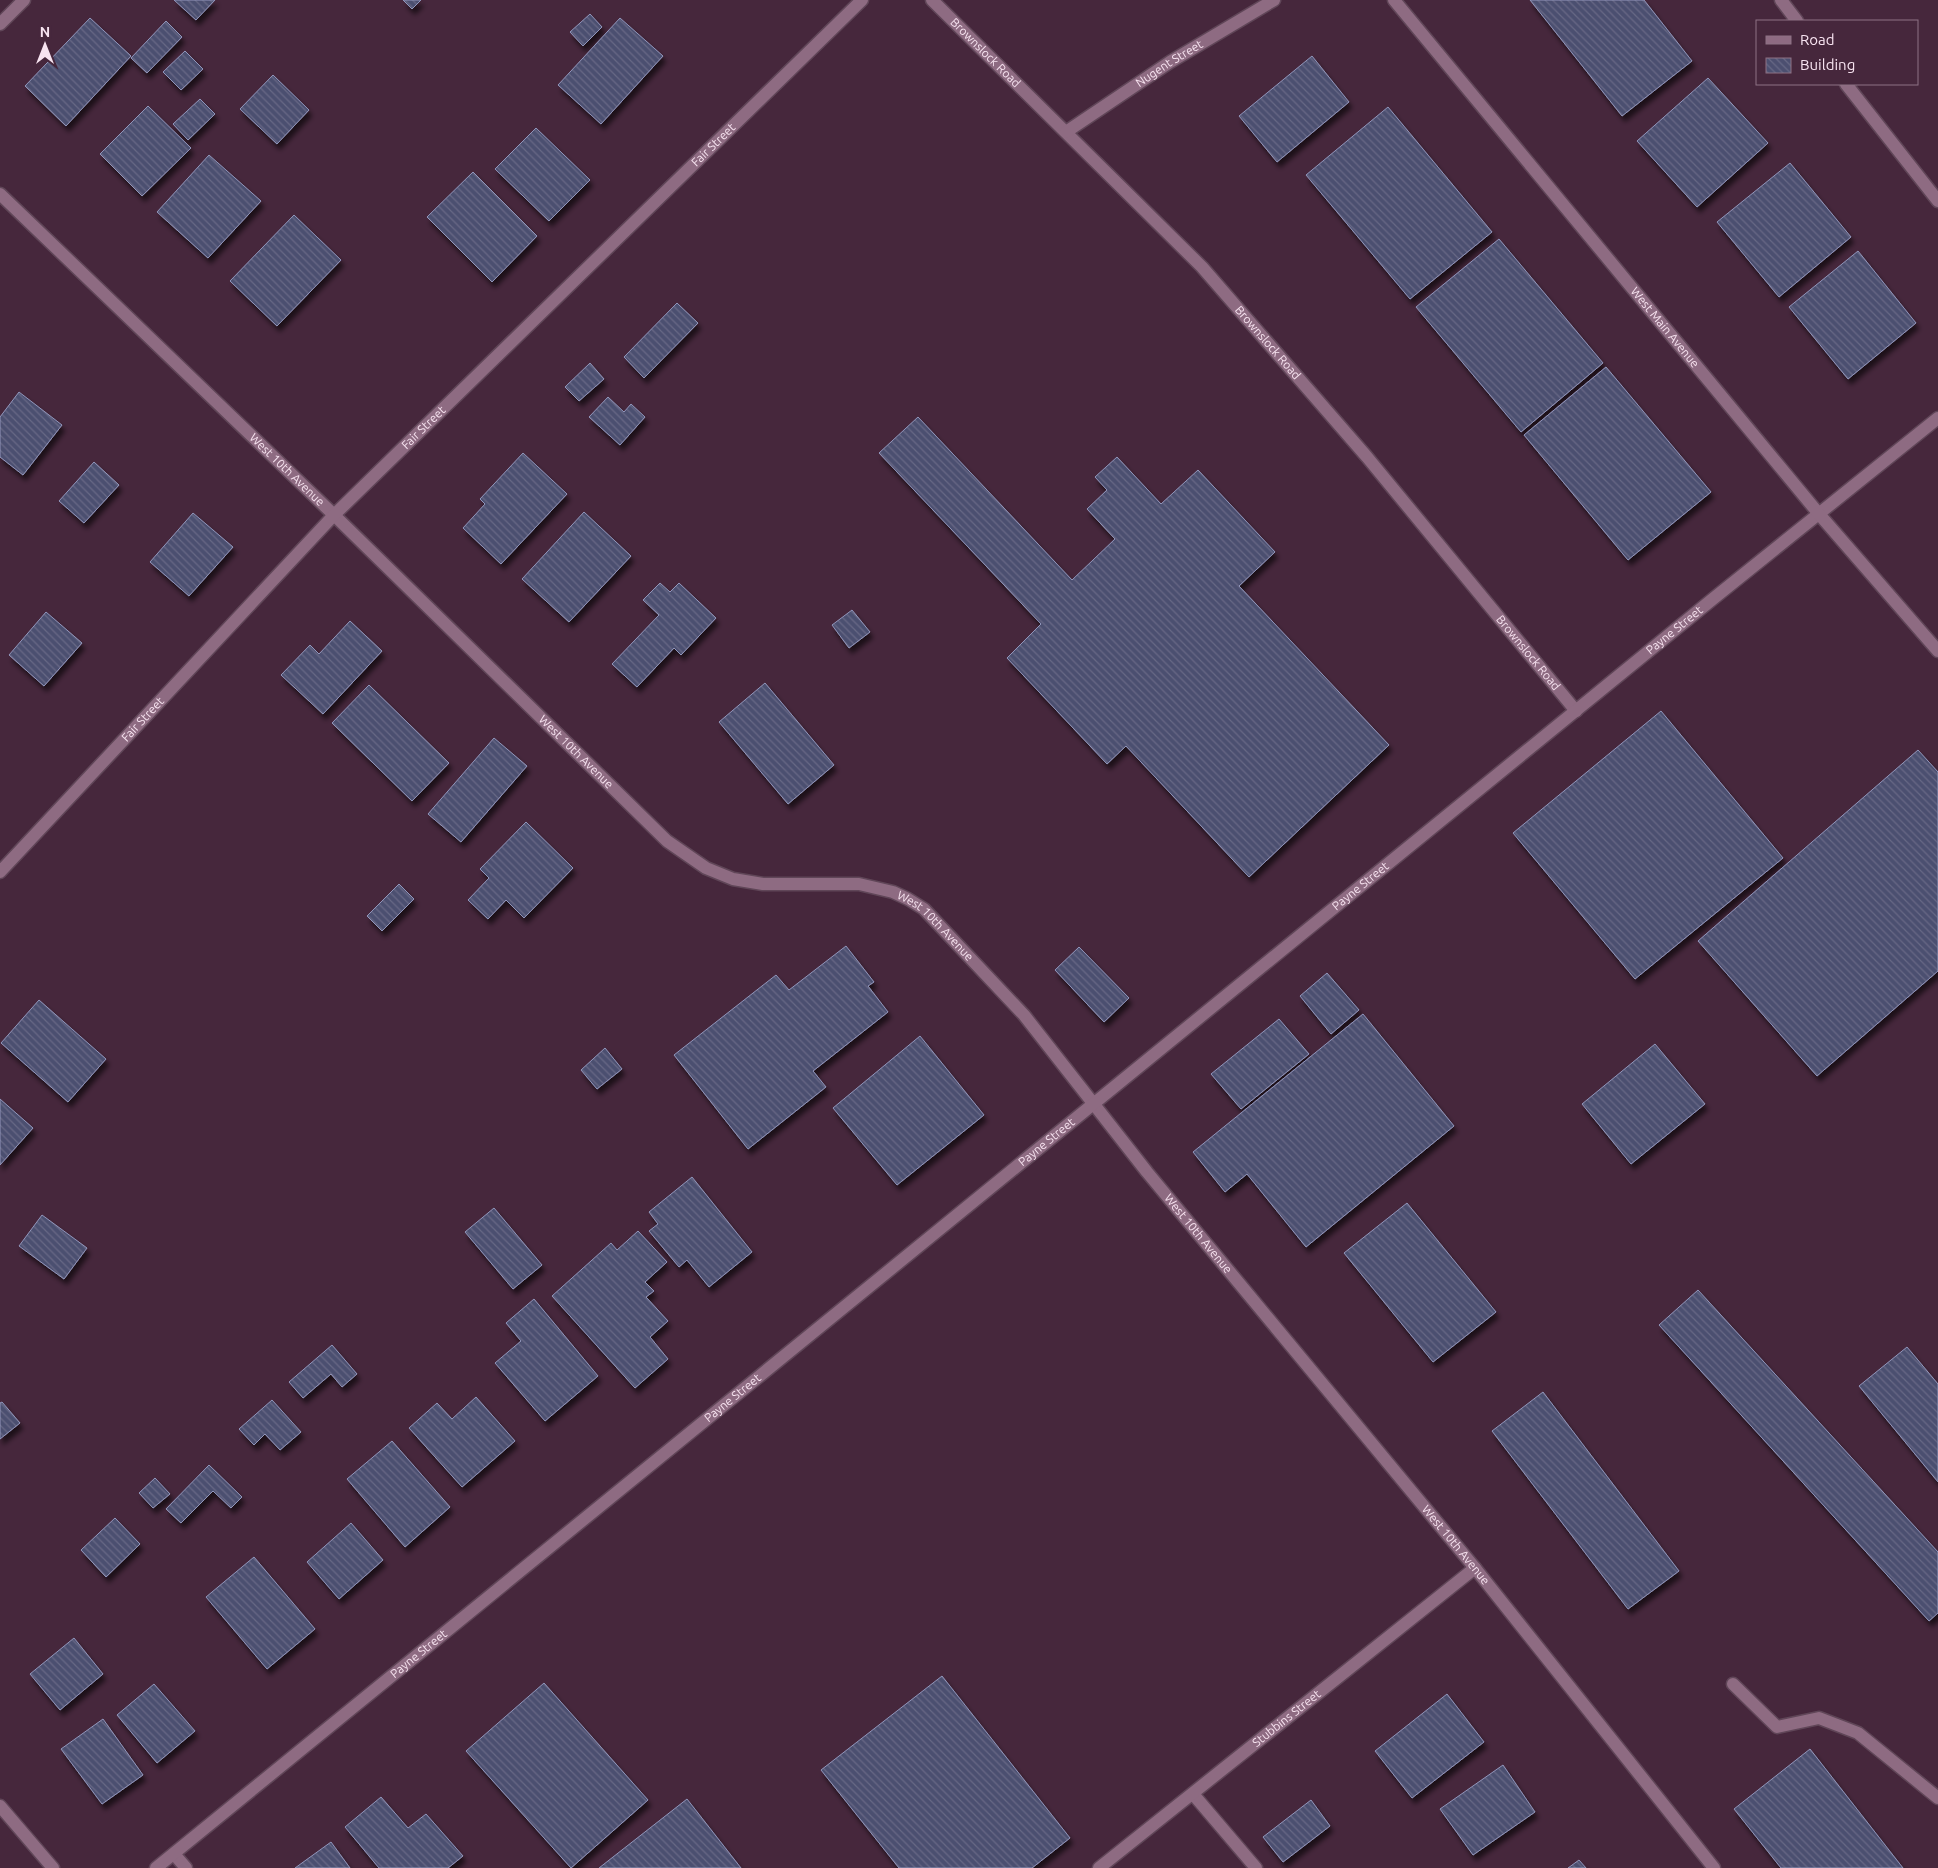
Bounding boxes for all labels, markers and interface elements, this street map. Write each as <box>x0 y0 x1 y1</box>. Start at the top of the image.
street label: Brownslock Road <box>948 15 1023 90</box>
north arrow <box>20 20 70 70</box>
legend <box>1756 20 1918 85</box>
text: N <box>40 24 50 40</box>
text: Road <box>1800 31 1835 48</box>
street label: Nugent Street <box>1133 37 1205 89</box>
text: Building <box>1800 56 1855 73</box>
street label: Fair Street <box>689 120 738 169</box>
street label: West Main Avenue <box>1628 285 1702 370</box>
street label: Brownslock Road <box>1233 303 1303 382</box>
street label: Fair Street <box>399 403 448 451</box>
street label: West 10th Avenue <box>247 431 327 508</box>
street label: Payne Street <box>1643 603 1705 657</box>
street label: Brownslock Road <box>1494 613 1563 693</box>
street label: Fair Street <box>119 694 166 744</box>
street label: West 10th Avenue <box>537 712 616 791</box>
street label: Payne Street <box>1329 859 1391 913</box>
street label: West 10th Avenue <box>895 888 976 963</box>
street label: Payne Street <box>1016 1115 1077 1168</box>
street label: West 10th Avenue <box>1162 1191 1235 1276</box>
street label: Payne Street <box>702 1371 763 1424</box>
street label: West 10th Avenue <box>1420 1502 1493 1587</box>
street label: Payne Street <box>388 1626 449 1680</box>
street label: Stubbins Street <box>1250 1687 1323 1749</box>

